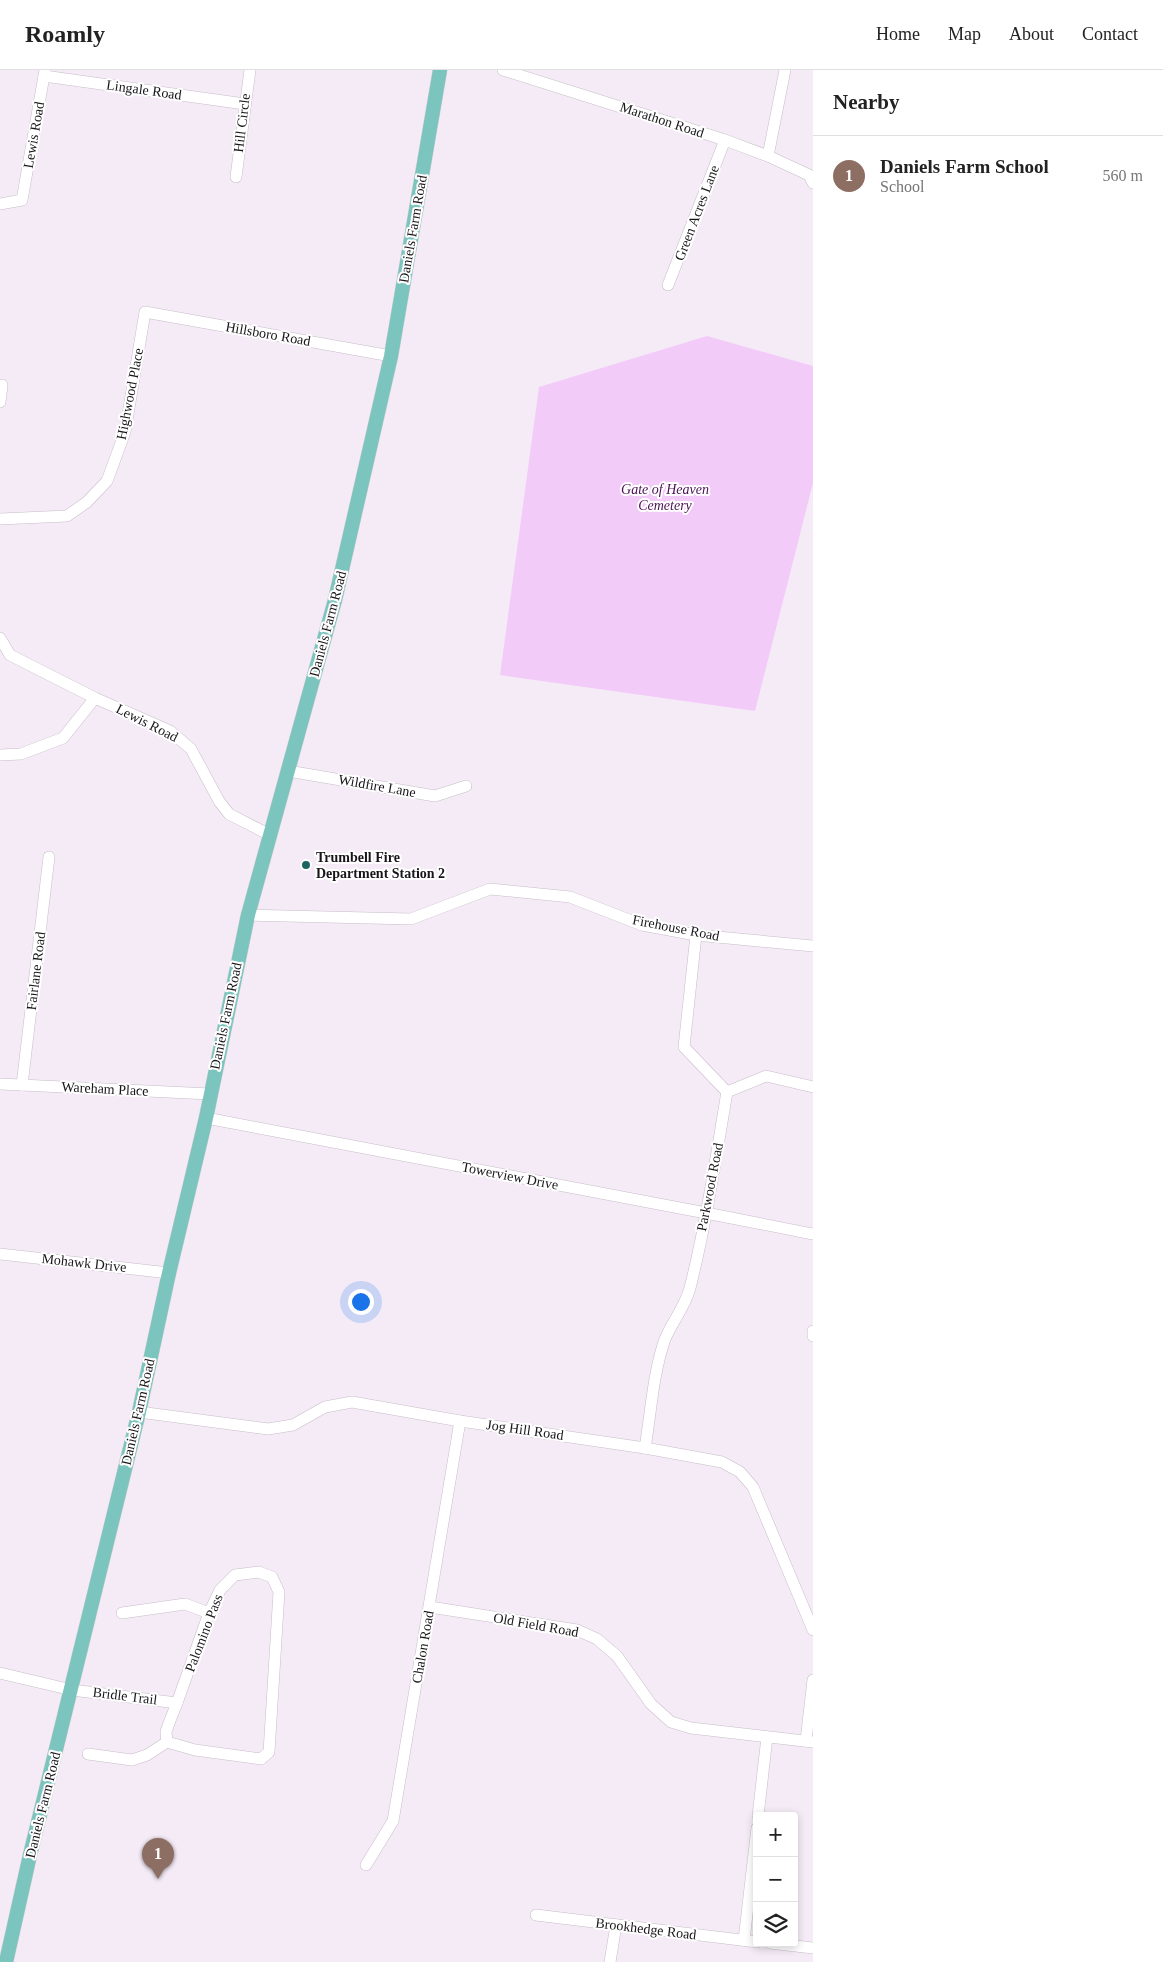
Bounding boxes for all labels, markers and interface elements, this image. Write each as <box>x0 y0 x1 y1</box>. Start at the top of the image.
text: Roamly <box>25 21 105 47</box>
text: Home <box>876 24 920 44</box>
text: Map <box>948 24 981 44</box>
text: About <box>1009 24 1054 44</box>
text: Contact <box>1082 24 1138 44</box>
street label: Lingale Road <box>105 77 183 103</box>
text: Nearby <box>833 90 900 114</box>
street label: Hill Circle <box>231 93 253 153</box>
street label: Marathon Road <box>618 99 706 141</box>
street label: Lewis Road <box>21 101 47 169</box>
text: Daniels Farm School <box>880 156 1049 177</box>
street label: Green Acres Lane <box>672 163 722 263</box>
text: 1 <box>845 167 853 184</box>
text: 560 m <box>1103 167 1143 184</box>
street label: Daniels Farm Road <box>396 174 430 284</box>
text: School <box>880 178 924 195</box>
street label: Hillsboro Road <box>224 319 312 349</box>
street label: Highwood Place <box>114 347 146 441</box>
park label: Gate of Heaven Cemetery <box>621 482 709 513</box>
street label: Daniels Farm Road <box>307 569 349 679</box>
street label: Lewis Road <box>114 701 180 745</box>
street label: Wildfire Lane <box>337 772 417 800</box>
place label: Trumbell Fire Department Station 2 <box>316 850 445 881</box>
marker: Trumbell Fire Department Station 2 <box>300 859 312 871</box>
street label: Firehouse Road <box>631 912 721 944</box>
street label: Fairlane Road <box>24 931 48 1011</box>
street label: Daniels Farm Road <box>207 961 245 1071</box>
street label: Wareham Place <box>61 1079 149 1099</box>
street label: Parkwood Road <box>694 1141 726 1233</box>
street label: Towerview Drive <box>460 1159 560 1193</box>
street label: Mohawk Drive <box>41 1251 127 1275</box>
your location <box>348 1289 374 1315</box>
street label: Daniels Farm Road <box>118 1357 158 1467</box>
street label: Jog Hill Road <box>485 1417 565 1443</box>
street label: Palomino Pass <box>182 1592 226 1674</box>
street label: Chalon Road <box>409 1610 437 1684</box>
street label: Old Field Road <box>492 1610 580 1640</box>
street label: Bridle Trail <box>92 1685 158 1707</box>
street label: Daniels Farm Road <box>23 1750 63 1860</box>
map controls <box>753 1812 798 1947</box>
button: + <box>753 1812 798 1857</box>
pin: 1 <box>142 1838 174 1879</box>
button: − <box>753 1857 798 1902</box>
button: layers <box>753 1902 798 1947</box>
street label: Brookhedge Road <box>595 1915 697 1943</box>

